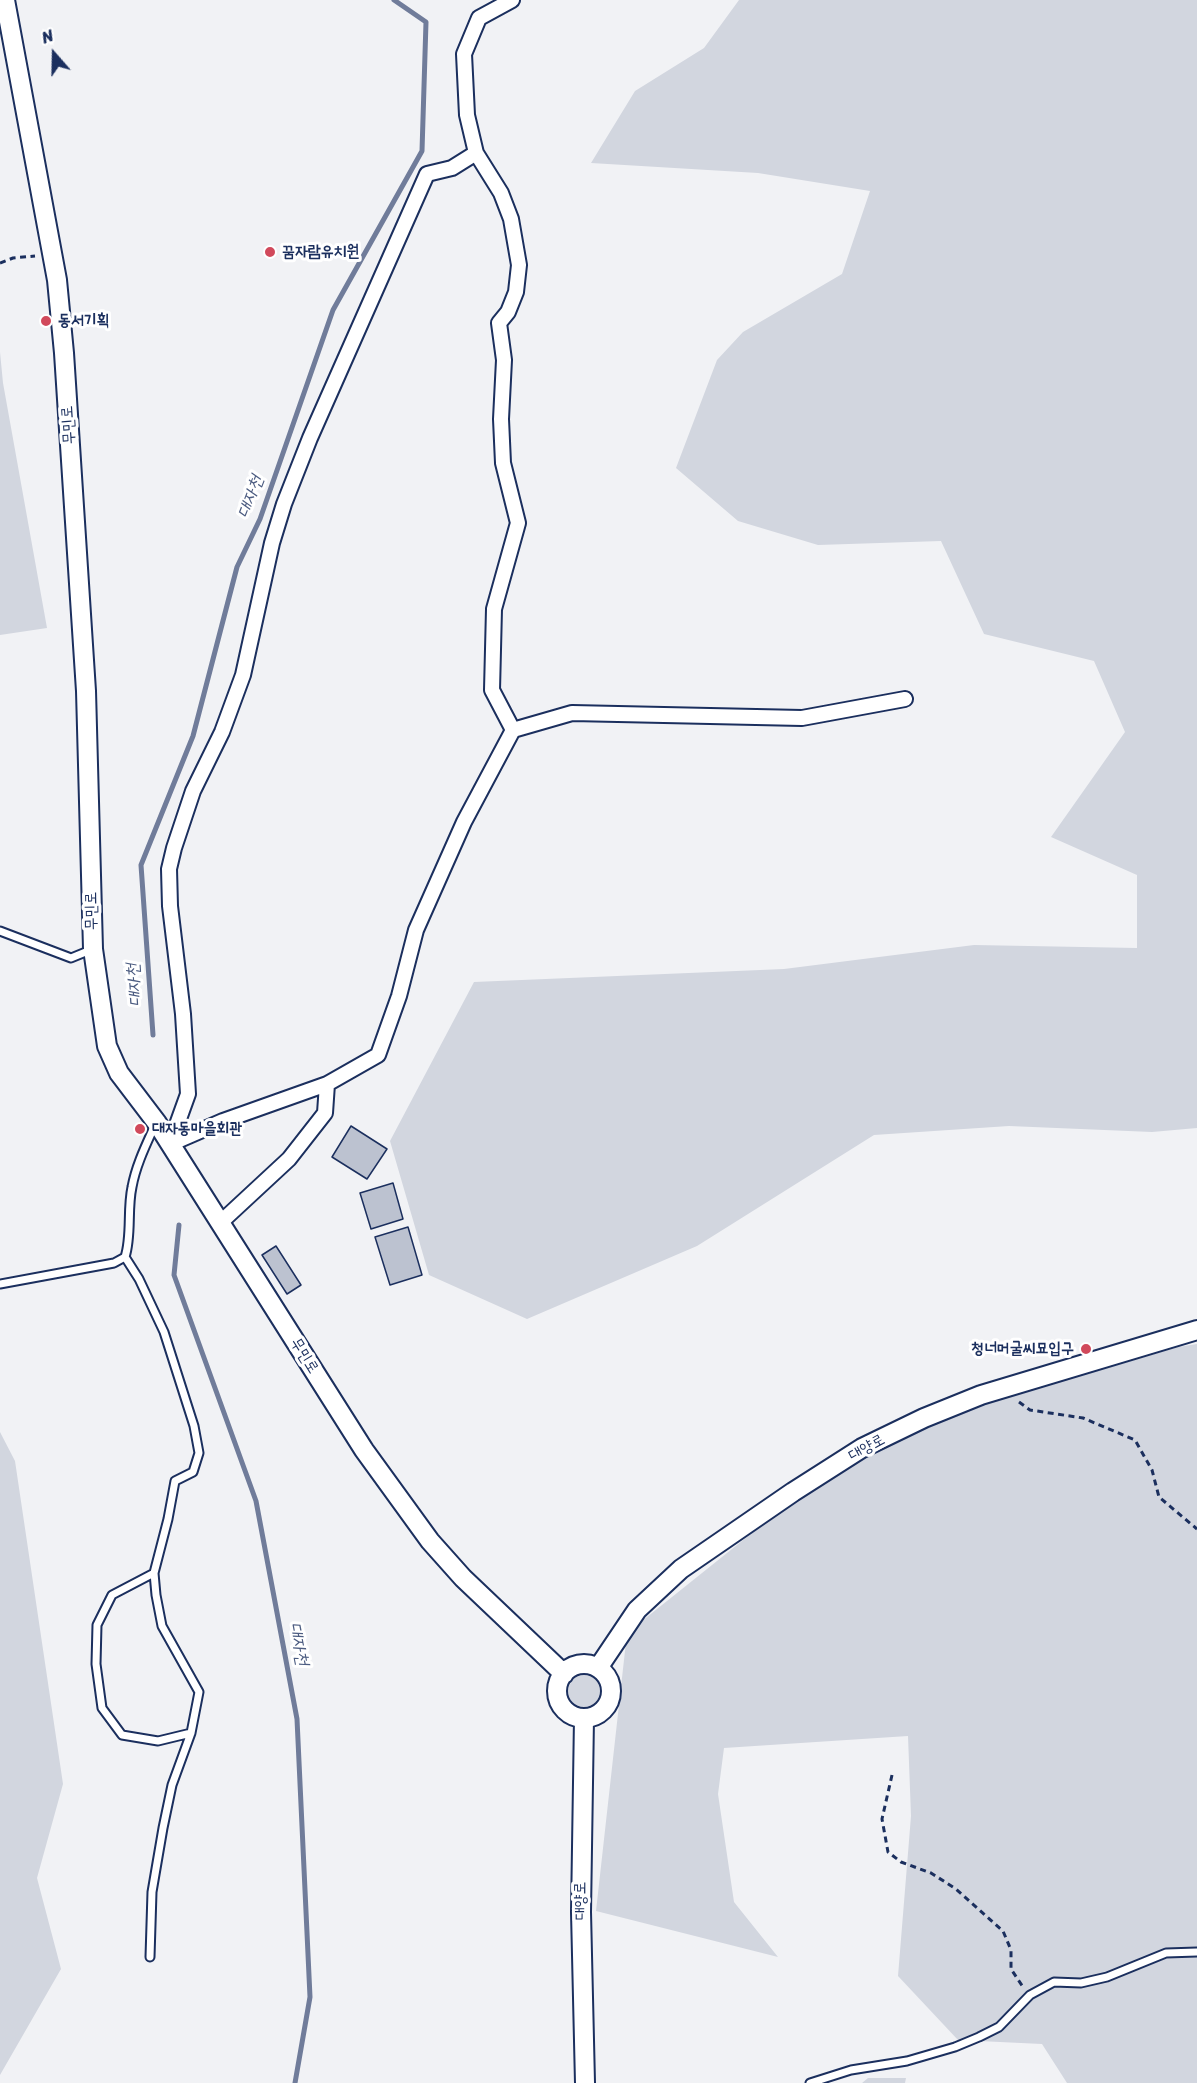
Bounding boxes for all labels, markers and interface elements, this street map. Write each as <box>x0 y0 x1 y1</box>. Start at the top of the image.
text: N <box>38 21 58 52</box>
north arrow <box>24 24 84 84</box>
place label: 꿈자람유치원 <box>282 242 359 262</box>
marker: 꿈자람유치원 <box>263 245 277 259</box>
place label: 동서기획 <box>58 311 110 331</box>
marker: 동서기획 <box>39 314 53 328</box>
street label: 무민로 <box>58 405 80 445</box>
water label: 대자천 <box>233 473 269 521</box>
street label: 무민로 <box>82 892 102 930</box>
water label: 대자천 <box>123 963 147 1007</box>
place label: 대자동마을회관 <box>152 1119 242 1139</box>
marker: 대자동마을회관 <box>133 1122 147 1136</box>
street label: 무민로 <box>286 1335 322 1377</box>
place label: 청너머굴씨묘입구 <box>971 1339 1074 1359</box>
marker: 청너머굴씨묘입구 <box>1079 1342 1093 1356</box>
street label: 대양로 <box>845 1430 889 1466</box>
water label: 대자천 <box>283 1621 313 1667</box>
street label: 대양로 <box>571 1882 591 1920</box>

